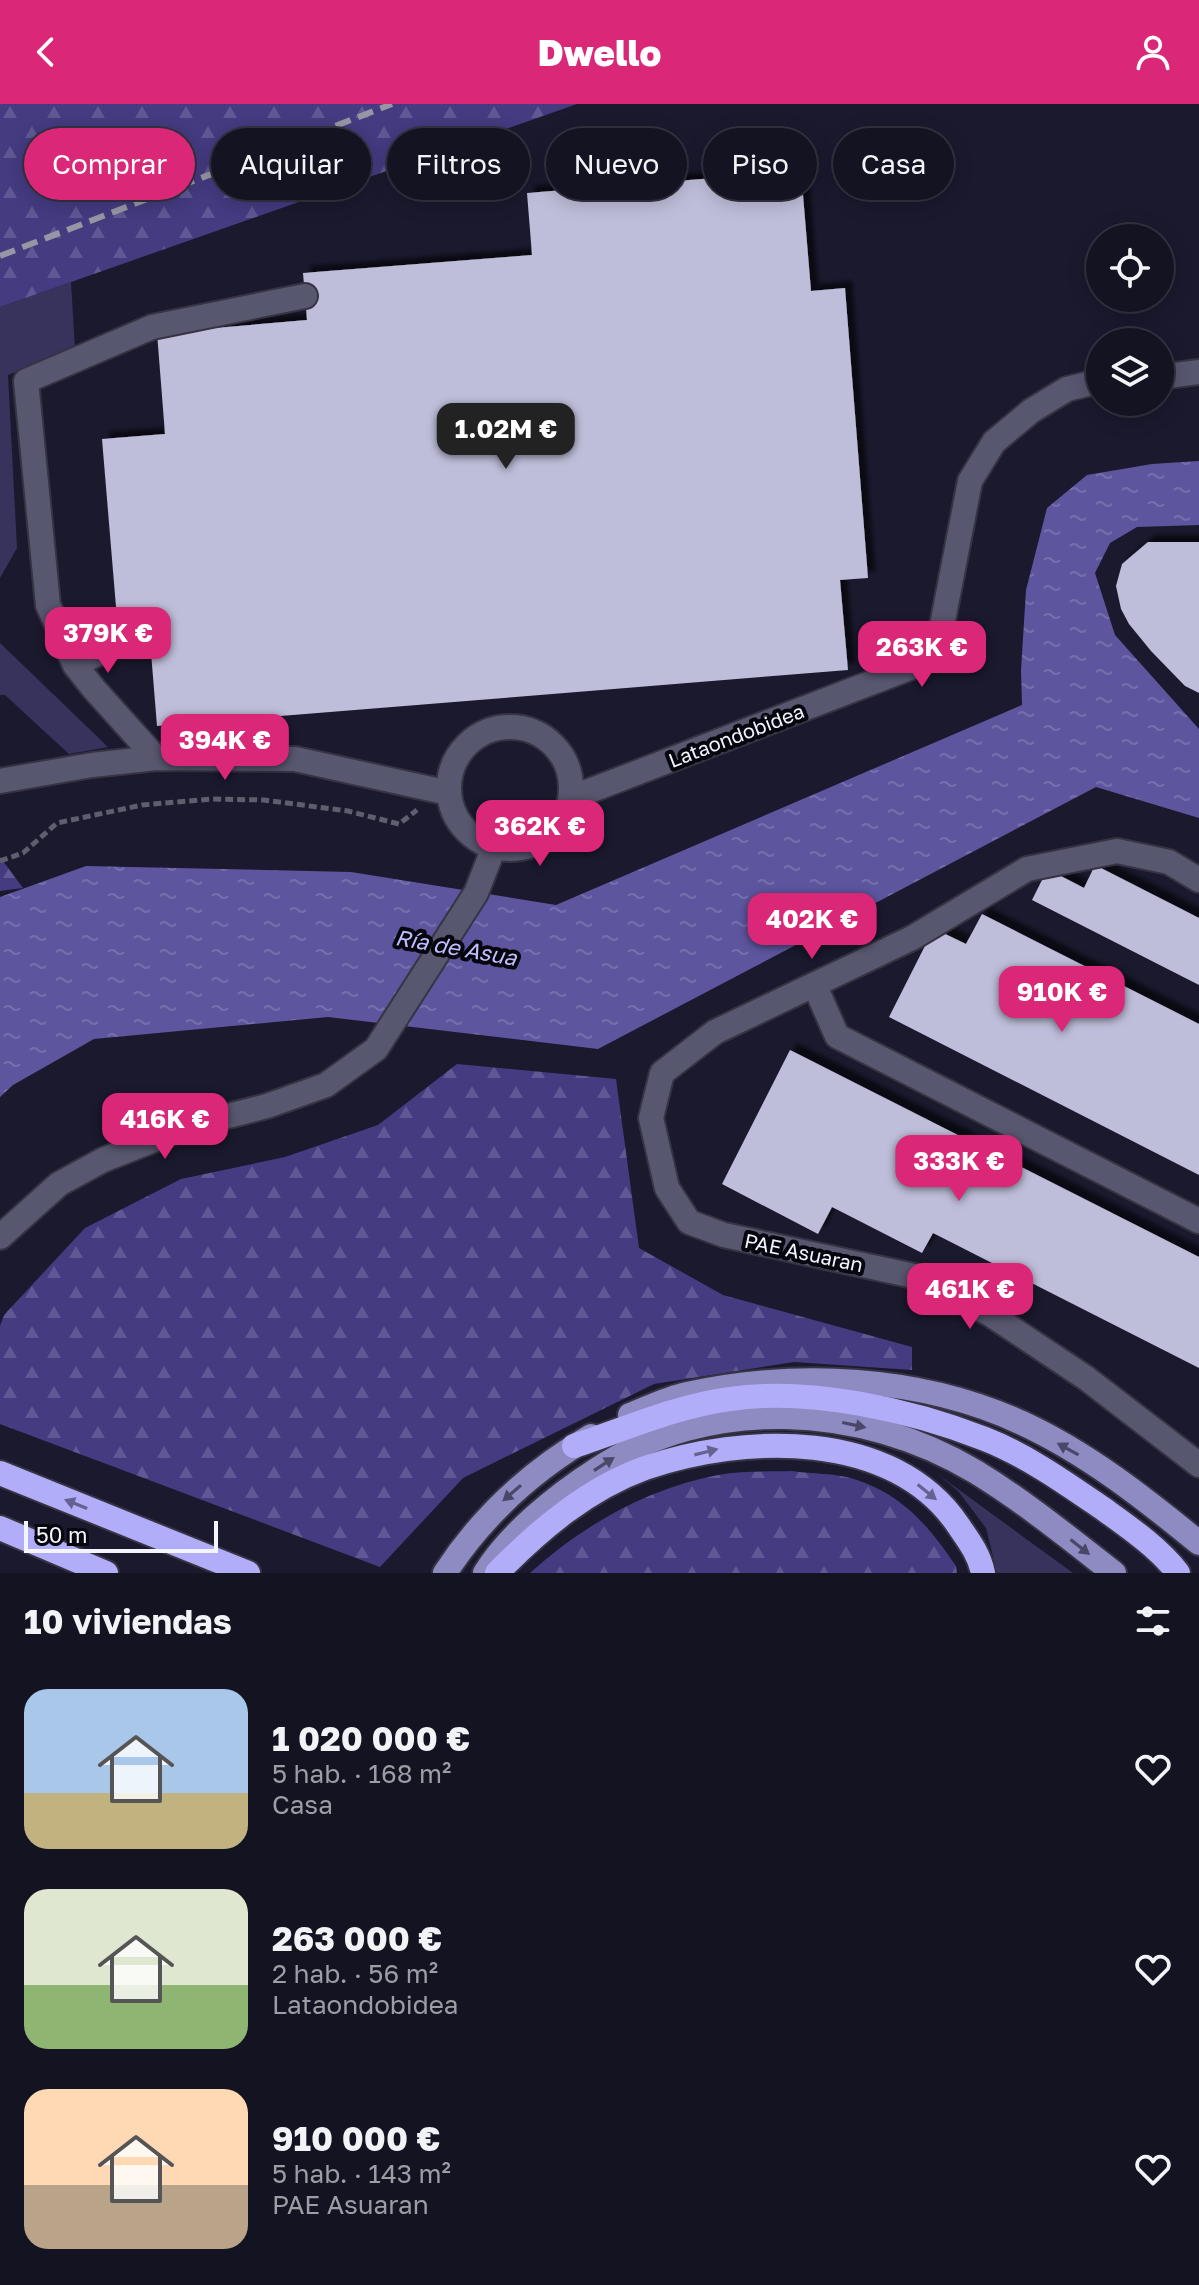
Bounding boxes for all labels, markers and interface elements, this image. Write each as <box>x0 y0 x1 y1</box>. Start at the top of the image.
icon: back <box>24 30 68 74</box>
icon: person <box>1131 30 1175 74</box>
text: Dwello <box>538 31 661 74</box>
chip: Comprar <box>24 128 195 200</box>
chip: Alquilar <box>211 128 371 200</box>
chip: Filtros <box>387 128 530 200</box>
chip: Nuevo <box>546 128 687 200</box>
chip: Piso <box>703 128 817 200</box>
chip: Casa <box>833 128 954 200</box>
map controls <box>1086 224 1174 416</box>
button: locate <box>1086 224 1174 312</box>
button: layers <box>1086 328 1174 416</box>
pin: 1.02M € <box>432 403 580 471</box>
text: 1.02M € <box>455 413 557 444</box>
pin: 379K € <box>43 607 173 675</box>
text: 379K € <box>63 617 153 648</box>
pin: 263K € <box>857 621 987 689</box>
text: 263K € <box>876 631 968 662</box>
street label: Lataondobidea <box>665 698 807 772</box>
pin: 394K € <box>160 714 290 782</box>
text: 394K € <box>179 724 271 755</box>
pin: 362K € <box>475 800 605 868</box>
text: 362K € <box>494 810 586 841</box>
pin: 402K € <box>747 893 877 961</box>
text: 402K € <box>766 903 858 934</box>
water label: Ría de Asua <box>393 923 520 971</box>
pin: 910K € <box>997 966 1127 1034</box>
text: 910K € <box>1017 976 1107 1007</box>
pin: 416K € <box>100 1093 230 1161</box>
text: 416K € <box>120 1103 210 1134</box>
pin: 333K € <box>894 1135 1024 1203</box>
text: 333K € <box>913 1145 1005 1176</box>
street label: PAE Asuaran <box>743 1228 865 1276</box>
pin: 461K € <box>905 1263 1035 1331</box>
text: 461K € <box>925 1273 1015 1304</box>
one-way arrow <box>842 1419 867 1432</box>
one-way arrow <box>1057 1442 1079 1456</box>
one-way arrow <box>694 1446 719 1458</box>
one-way arrow <box>593 1457 614 1472</box>
one-way arrow <box>917 1483 937 1500</box>
one-way arrow <box>502 1484 522 1501</box>
one-way arrow <box>64 1497 88 1510</box>
scale bar <box>24 1517 218 1553</box>
text: 50 m <box>36 1521 87 1548</box>
one-way arrow <box>1070 1538 1090 1554</box>
icon: filters <box>1131 1599 1175 1643</box>
text: 10 viviendas <box>24 1601 232 1641</box>
text: 1 020 000 € <box>272 1718 470 1758</box>
icon: home <box>88 1721 184 1817</box>
icon: heart <box>1131 1747 1175 1791</box>
text: 5 hab. · 168 m² <box>272 1758 451 1789</box>
text: Casa <box>272 1789 333 1820</box>
text: 263 000 € <box>272 1918 442 1958</box>
icon: home <box>88 1921 184 2017</box>
icon: heart <box>1131 1947 1175 1991</box>
text: 2 hab. · 56 m² <box>272 1958 438 1989</box>
text: Lataondobidea <box>272 1989 459 2020</box>
text: 910 000 € <box>272 2118 440 2158</box>
icon: home <box>88 2121 184 2217</box>
icon: heart <box>1131 2147 1175 2191</box>
text: 5 hab. · 143 m² <box>272 2158 451 2189</box>
text: PAE Asuaran <box>272 2189 429 2220</box>

